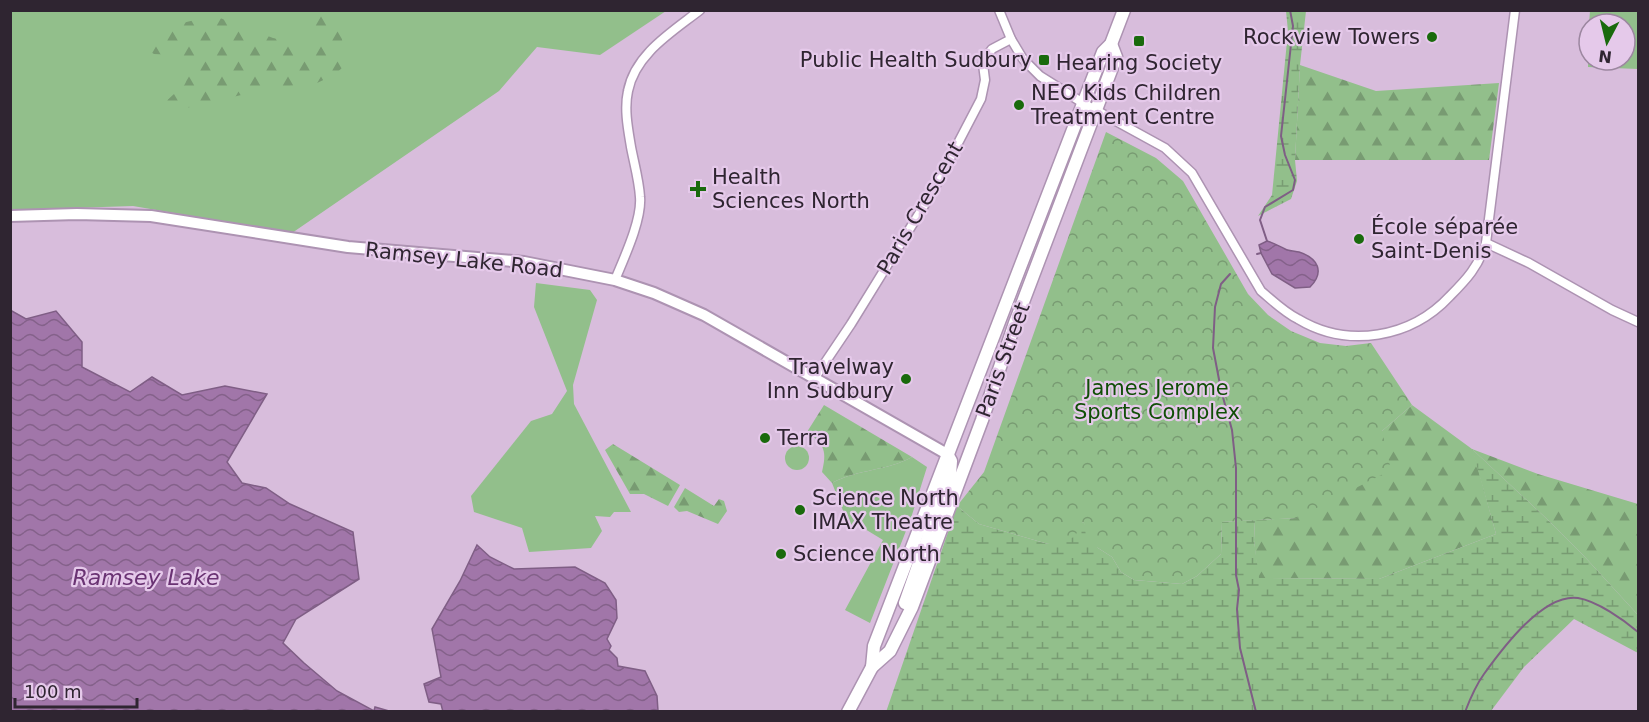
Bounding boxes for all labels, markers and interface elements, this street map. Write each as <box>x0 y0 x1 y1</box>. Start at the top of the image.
north arrow <box>1577 12 1637 72</box>
place label: Rockview Towers <box>1243 25 1420 49</box>
marker: Rockview Towers <box>1425 30 1439 44</box>
marker: Hearing Society <box>1132 34 1146 48</box>
text: N <box>1597 46 1613 67</box>
place label: Public Health Sudbury <box>800 48 1032 72</box>
place label: Hearing Society <box>1056 51 1222 75</box>
marker: Public Health Sudbury <box>1037 53 1051 67</box>
place label: NEO Kids Children Treatment Centre <box>1030 81 1221 129</box>
marker: NEO Kids Children Treatment Centre <box>1012 98 1026 112</box>
street label: Paris Crescent <box>872 137 968 279</box>
place label: Health Sciences North <box>712 165 870 213</box>
marker: Health Sciences North <box>689 180 707 198</box>
place label: École séparée Saint-Denis <box>1371 214 1518 263</box>
marker: École séparée Saint-Denis <box>1352 232 1366 246</box>
street label: Ramsey Lake Road <box>364 238 564 282</box>
street label: Paris Street <box>971 299 1035 421</box>
place label: Travelway Inn Sudbury <box>767 355 894 403</box>
marker: Travelway Inn Sudbury <box>899 372 913 386</box>
park label: James Jerome Sports Complex <box>1074 376 1240 424</box>
place label: Terra <box>776 426 829 450</box>
marker: Terra <box>758 431 772 445</box>
place label: Science North IMAX Theatre <box>812 486 959 534</box>
marker: Science North IMAX Theatre <box>793 503 807 517</box>
place label: Science North <box>793 542 940 566</box>
marker: Science North <box>774 547 788 561</box>
water label: Ramsey Lake <box>72 565 220 590</box>
scale bar <box>15 671 136 709</box>
text: 100 m <box>24 681 82 702</box>

